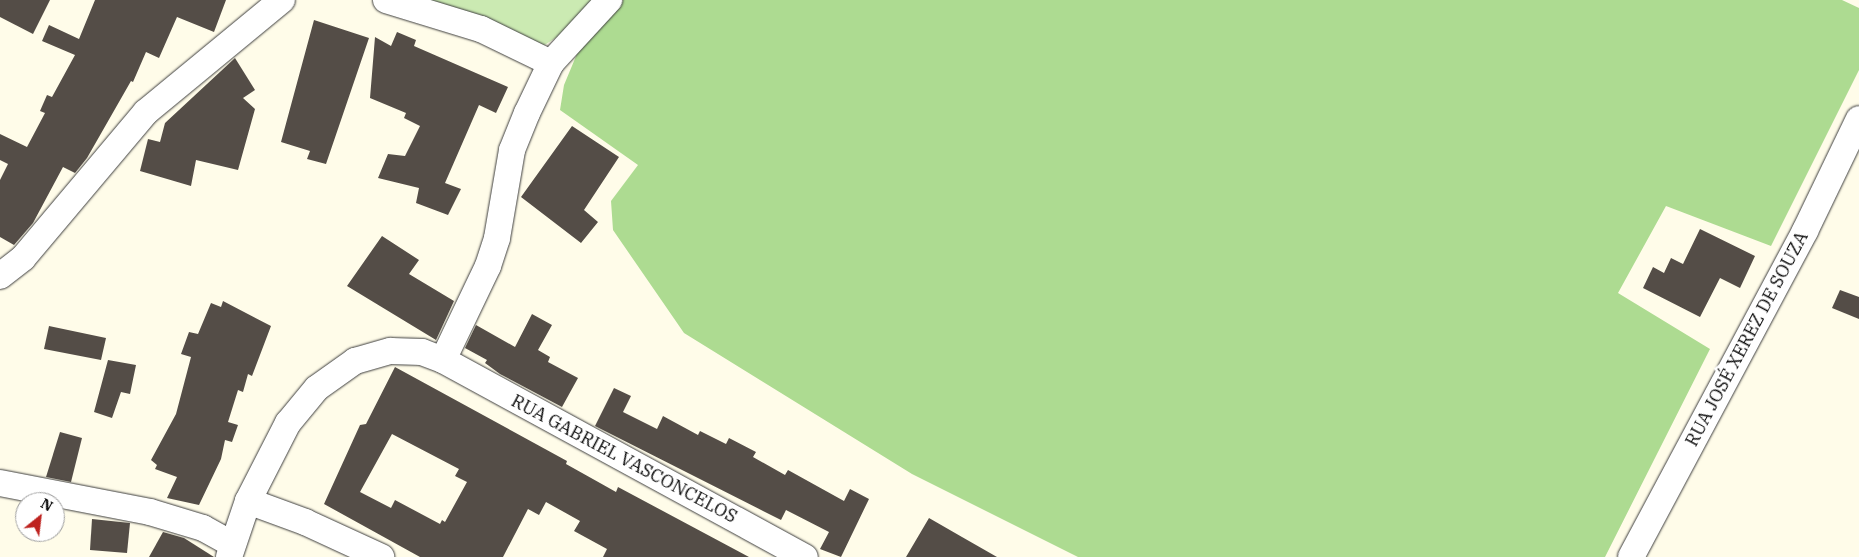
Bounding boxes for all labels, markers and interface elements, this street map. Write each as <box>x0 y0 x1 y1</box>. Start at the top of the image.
street label: RUA JOSÉ XEREZ DE SOUZA <box>1681 228 1813 450</box>
street label: RUA GABRIEL VASCONCELOS <box>507 390 741 528</box>
north arrow <box>15 492 65 542</box>
text: N <box>38 494 56 515</box>

